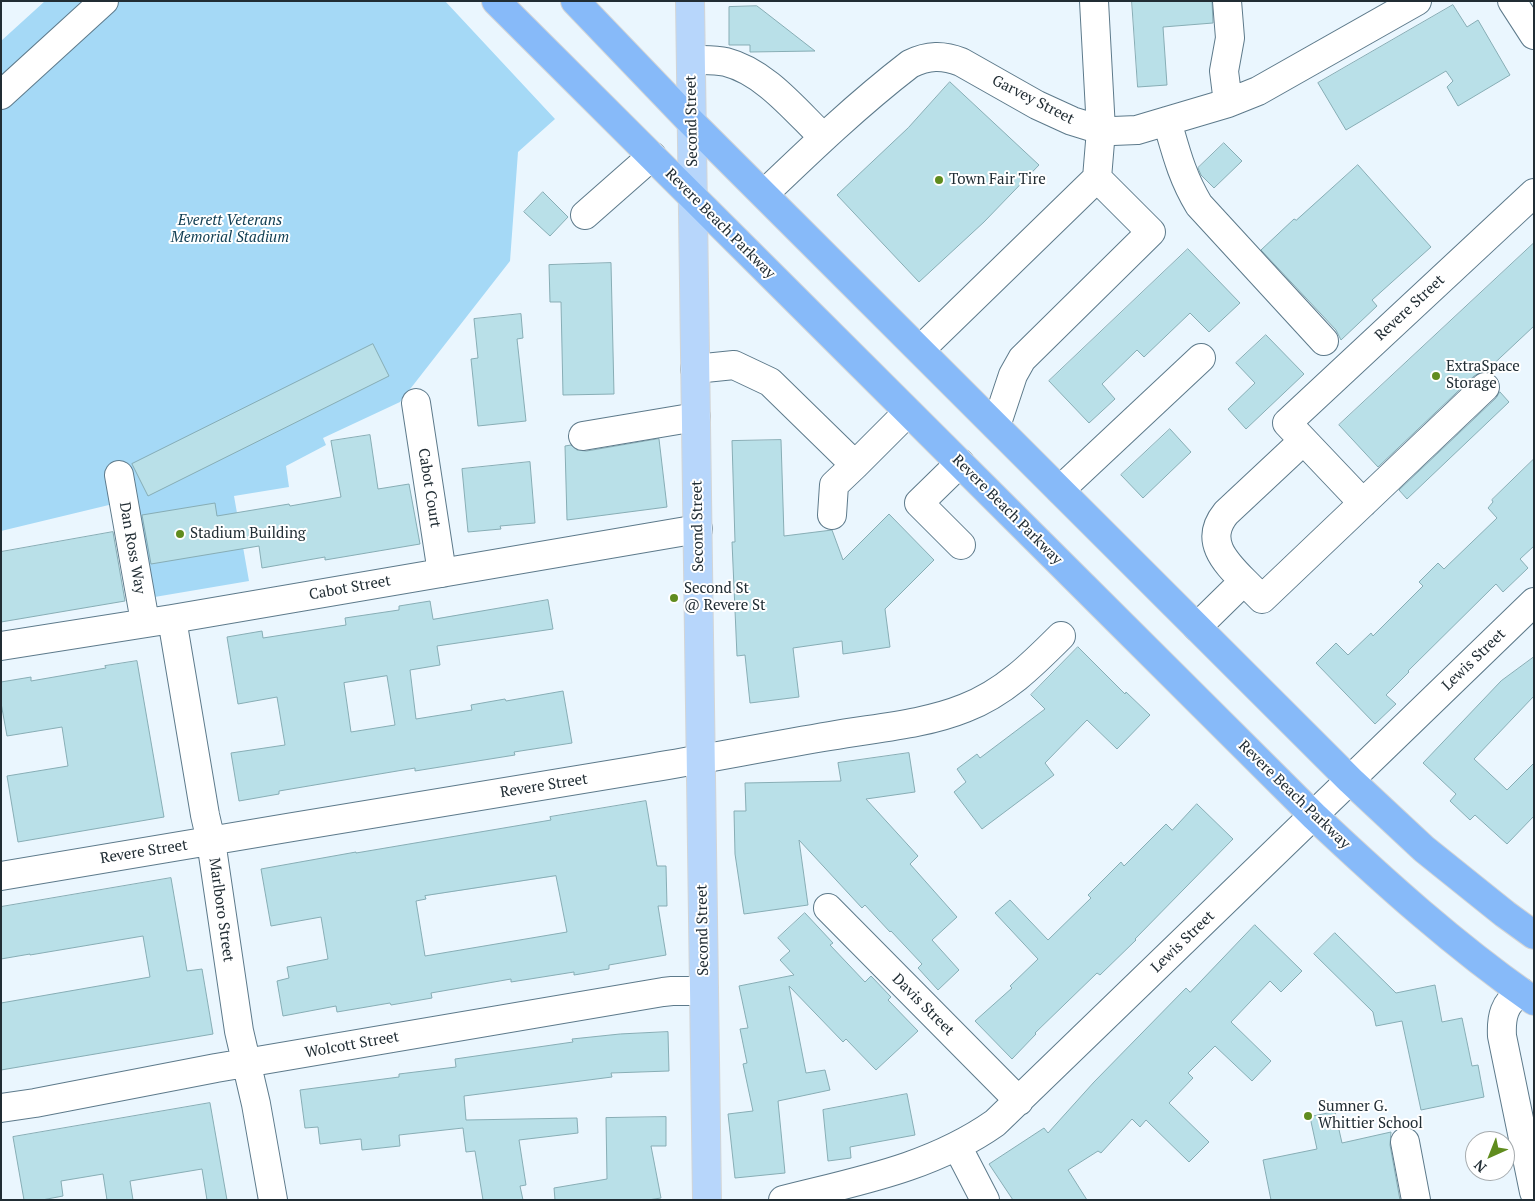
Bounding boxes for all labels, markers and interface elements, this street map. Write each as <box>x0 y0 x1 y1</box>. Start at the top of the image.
street label: Garvey Street <box>989 72 1077 128</box>
street label: Second Street <box>682 75 702 167</box>
street label: Revere Beach Parkway <box>661 165 779 283</box>
place label: Town Fair Tire <box>949 171 1046 189</box>
marker: Town Fair Tire <box>933 174 945 186</box>
park label: Everett Veterans Memorial Stadium <box>171 212 289 247</box>
street label: Revere Street <box>1372 271 1448 345</box>
place label: ExtraSpace Storage <box>1446 358 1520 393</box>
marker: ExtraSpace Storage <box>1430 370 1442 382</box>
street label: Cabot Court <box>414 447 444 529</box>
street label: Revere Beach Parkway <box>948 451 1066 569</box>
street label: Second Street <box>688 480 708 572</box>
street label: Dan Ross Way <box>115 501 149 595</box>
place label: Stadium Building <box>190 525 306 543</box>
marker: Stadium Building <box>174 528 186 540</box>
street label: Cabot Street <box>308 572 392 604</box>
place label: Second St @ Revere St <box>684 580 766 615</box>
marker: Second St @ Revere St <box>668 592 680 604</box>
street label: Lewis Street <box>1438 625 1510 695</box>
street label: Revere Beach Parkway <box>1234 737 1354 853</box>
street label: Revere Street <box>499 770 589 802</box>
street label: Revere Street <box>99 836 189 868</box>
street label: Marlboro Street <box>205 857 237 963</box>
street label: Second Street <box>693 884 713 976</box>
street label: Lewis Street <box>1147 907 1219 977</box>
street label: Davis Street <box>888 970 958 1040</box>
street label: Wolcott Street <box>303 1028 401 1062</box>
place label: Sumner G. Whittier School <box>1318 1098 1423 1133</box>
marker: Sumner G. Whittier School <box>1302 1110 1314 1122</box>
north arrow <box>1465 1131 1515 1181</box>
text: N <box>1470 1156 1490 1177</box>

